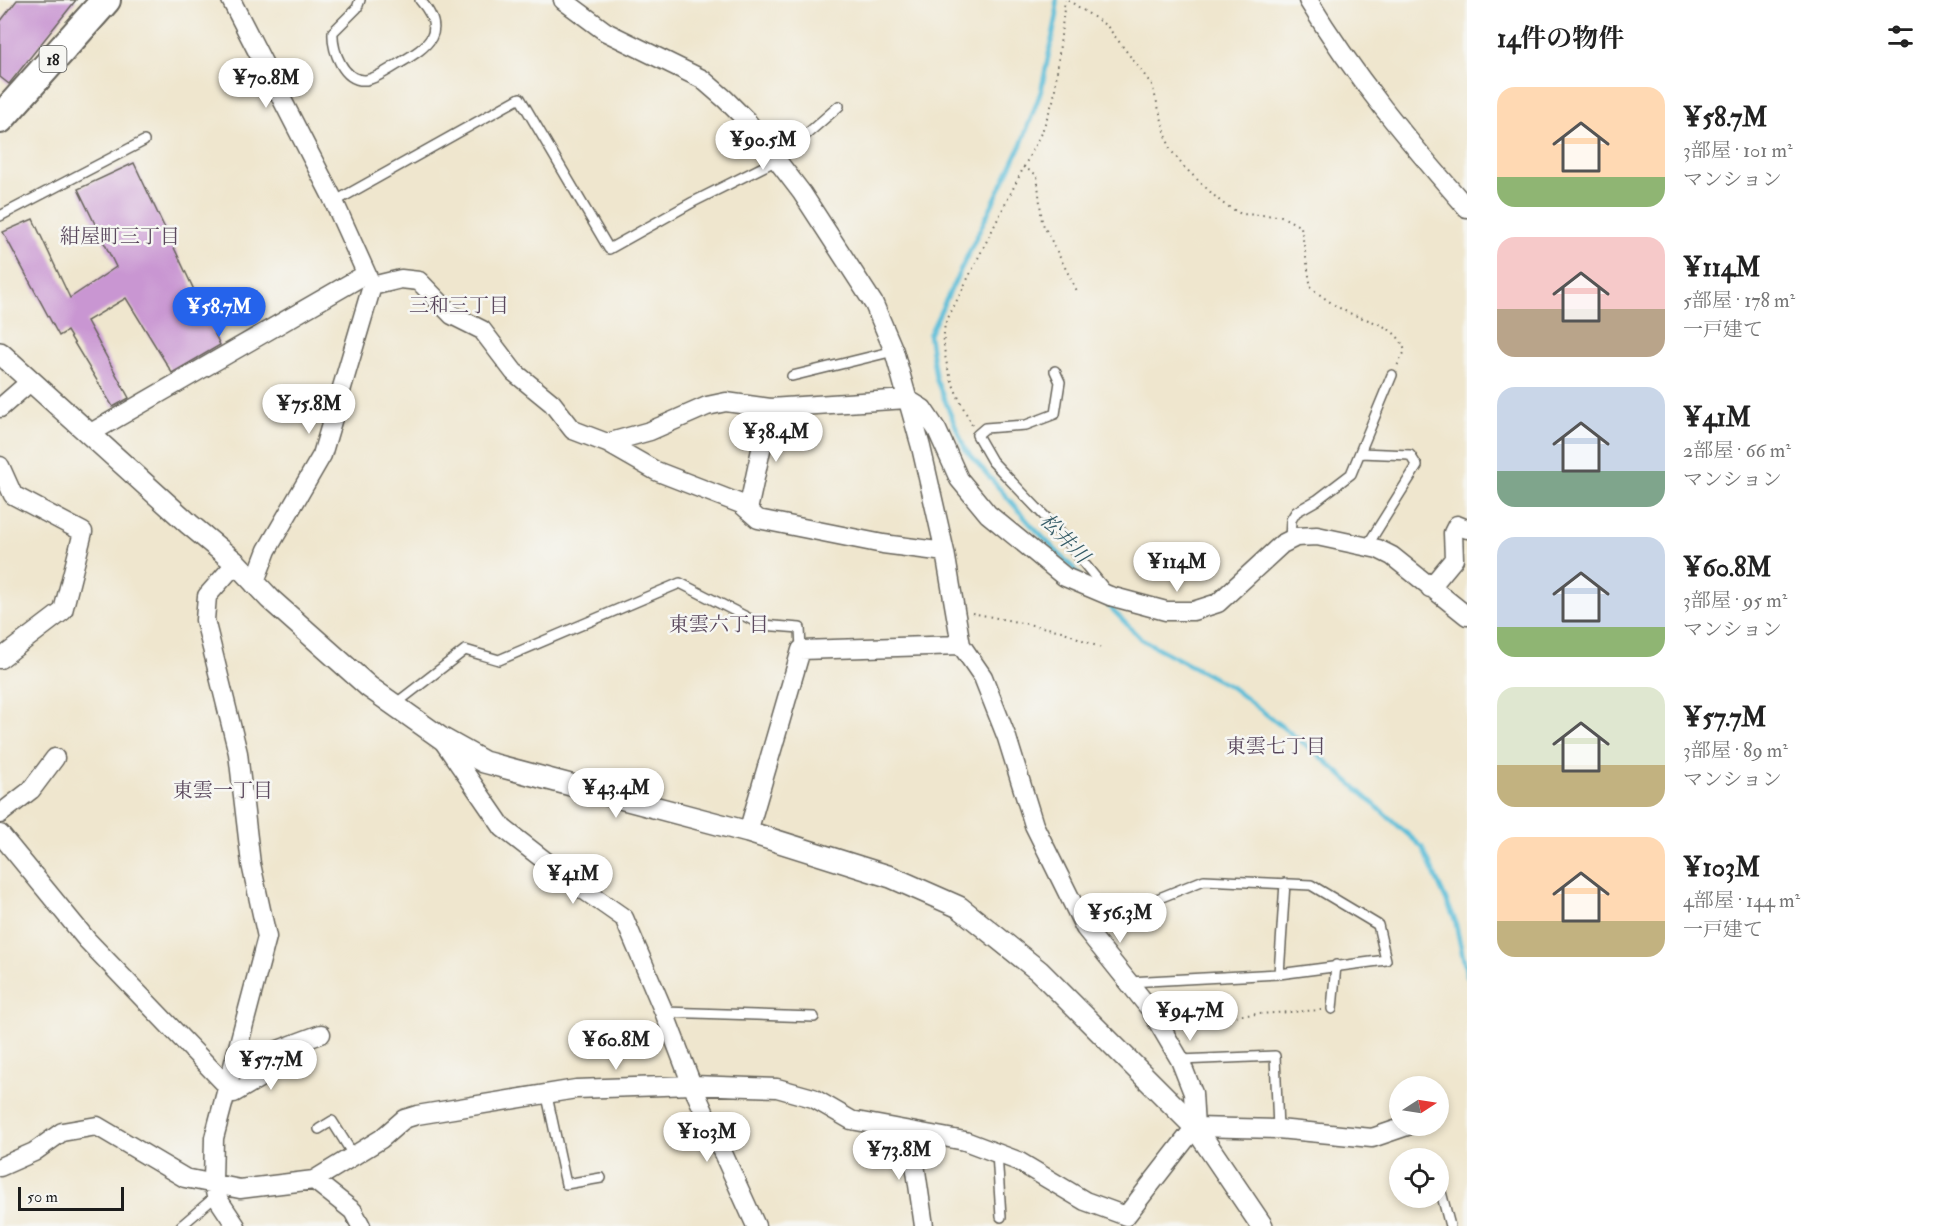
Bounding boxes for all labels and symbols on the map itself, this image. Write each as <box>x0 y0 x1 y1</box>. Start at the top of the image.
road number: 18 <box>40 46 66 72</box>
pin: ¥70.8M <box>217 58 315 109</box>
pin: ¥90.5M <box>714 120 812 171</box>
district label: 紺屋町三丁目 <box>60 224 180 249</box>
pin: ¥58.7M <box>170 287 268 338</box>
district label: 三和三丁目 <box>409 293 509 318</box>
pin: ¥75.8M <box>260 384 358 435</box>
pin: ¥38.4M <box>727 412 825 463</box>
water label: 松井川 <box>1035 508 1096 570</box>
pin: ¥114M <box>1135 542 1219 593</box>
district label: 東雲六丁目 <box>669 612 769 637</box>
district label: 東雲七丁目 <box>1226 734 1326 759</box>
pin: ¥43.4M <box>567 768 665 819</box>
district label: 東雲一丁目 <box>173 778 273 803</box>
pin: ¥41M <box>537 854 609 905</box>
pin: ¥56.3M <box>1071 893 1169 944</box>
pin: ¥94.7M <box>1141 991 1239 1042</box>
pin: ¥60.8M <box>567 1020 665 1071</box>
pin: ¥57.7M <box>222 1040 320 1091</box>
north arrow <box>1389 1076 1449 1136</box>
pin: ¥103M <box>665 1112 749 1163</box>
pin: ¥73.8M <box>850 1130 948 1181</box>
scale bar <box>18 1184 124 1212</box>

